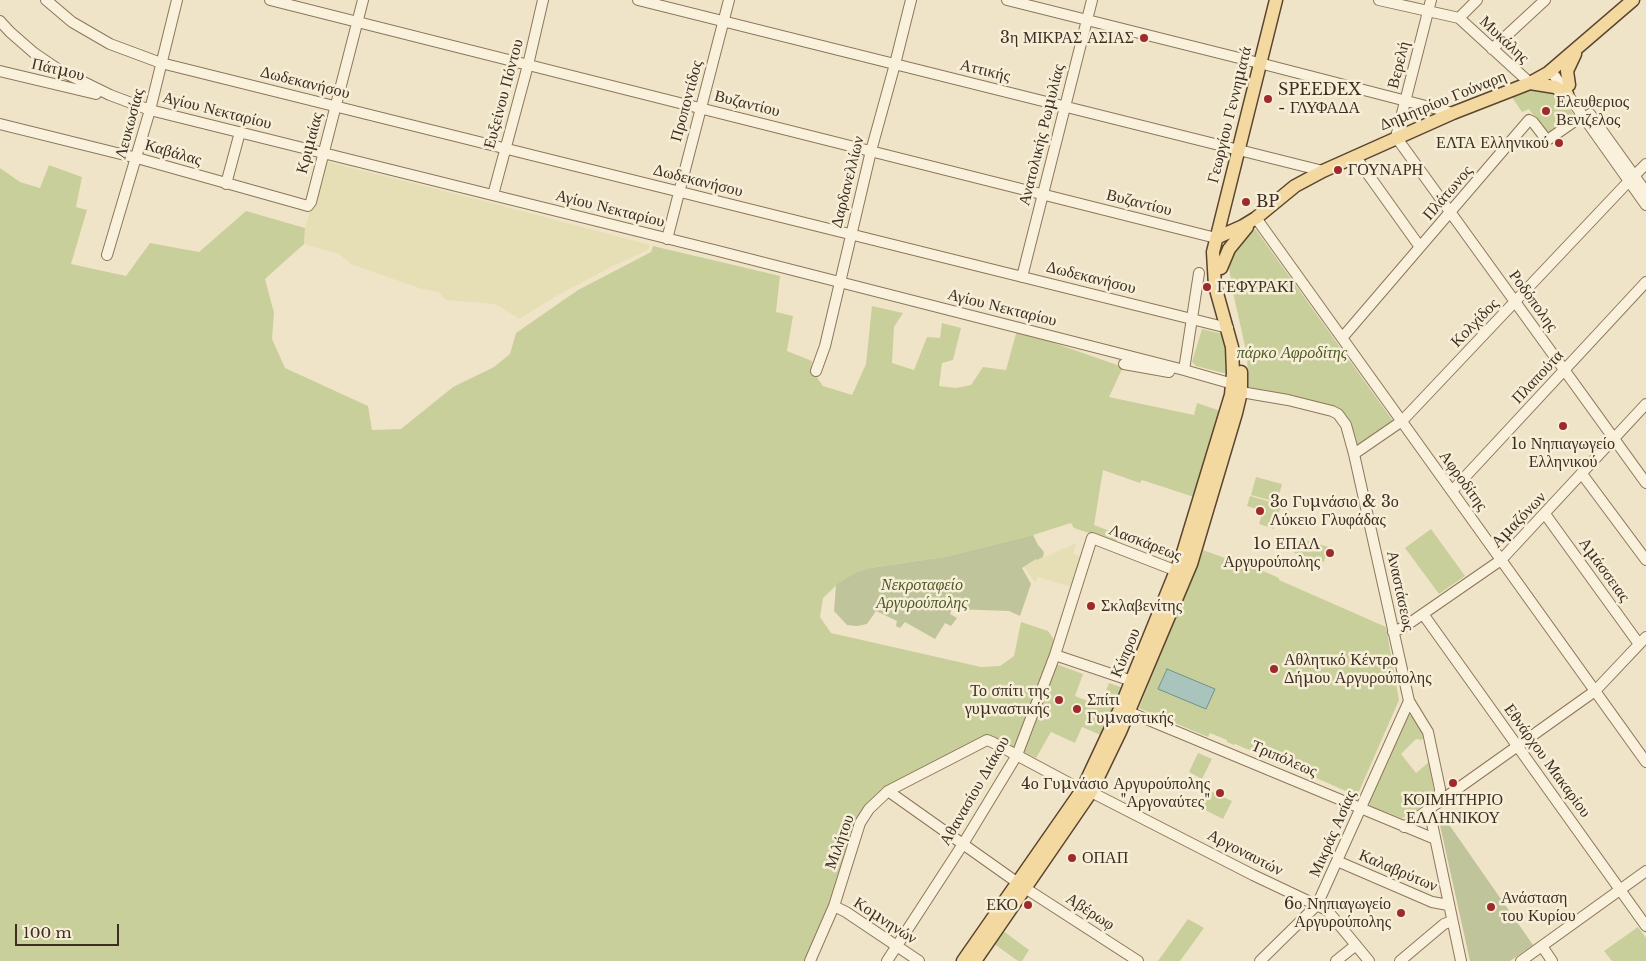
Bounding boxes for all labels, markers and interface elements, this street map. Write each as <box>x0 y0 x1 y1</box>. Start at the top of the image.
street label: Μυκάλης <box>1475 12 1533 68</box>
place label: 3η ΜΙΚΡΑΣ ΑΣΙΑΣ <box>1000 28 1134 48</box>
marker: 3η ΜΙΚΡΑΣ ΑΣΙΑΣ <box>1138 32 1150 44</box>
street label: Ευξείνου Πόντου <box>480 37 528 151</box>
street label: Βερελή <box>1384 39 1414 91</box>
street label: Γεωργίου Γεννηματά <box>1204 45 1256 185</box>
street label: Πάτμου <box>30 55 86 85</box>
street label: Αττικής <box>958 55 1012 87</box>
street label: Προποντίδος <box>667 58 707 144</box>
street label: Ανατολικής Ρωμυλίας <box>1015 62 1069 208</box>
street label: Δωδεκανήσου <box>258 63 352 103</box>
street label: Δημητρίου Γούναρη <box>1377 67 1509 135</box>
place label: SPEEDEX - ΓΛΥΦΑΔΑ <box>1278 80 1361 118</box>
street label: Λευκωσίας <box>111 87 149 161</box>
street label: Βυζαντίου <box>712 87 782 121</box>
street label: Αγίου Νεκταρίου <box>160 88 274 134</box>
place label: Ελευθεριος Βενιζελος <box>1556 92 1629 130</box>
marker: SPEEDEX - ΓΛΥΦΑΔΑ <box>1262 93 1274 105</box>
marker: Ελευθεριος Βενιζελος <box>1540 105 1552 117</box>
street label: Κριμαίας <box>293 110 327 176</box>
place label: ΕΛΤΑ Ελληνικού <box>1436 133 1549 153</box>
street label: Δαρδανελλίων <box>827 134 869 230</box>
street label: Καβάλας <box>142 136 204 170</box>
marker: ΕΛΤΑ Ελληνικού <box>1553 137 1565 149</box>
place label: ΓΟΥΝΑΡΗ <box>1348 160 1423 180</box>
street label: Δωδεκανήσου <box>651 161 745 201</box>
street label: Πλάτωνος <box>1419 162 1477 224</box>
marker: ΓΟΥΝΑΡΗ <box>1332 164 1344 176</box>
street label: Αγίου Νεκταρίου <box>553 186 667 232</box>
street label: Βυζαντίου <box>1104 186 1174 220</box>
place label: BP <box>1256 192 1279 212</box>
marker: BP <box>1240 196 1252 208</box>
street label: Δωδεκανήσου <box>1044 258 1138 298</box>
street label: Ροδόπολης <box>1504 267 1562 335</box>
place label: ΓΕΦΥΡΑΚΙ <box>1217 277 1294 297</box>
marker: ΓΕΦΥΡΑΚΙ <box>1201 281 1213 293</box>
street label: Αγίου Νεκταρίου <box>945 285 1059 331</box>
street label: Κολχίδος <box>1447 295 1503 351</box>
park label: πάρκο Αφροδίτης <box>1237 343 1347 363</box>
street label: Πλαπούτα <box>1508 346 1568 408</box>
marker: 1ο Νηπιαγωγείο Ελληνικού <box>1557 420 1569 432</box>
place label: 1ο Νηπιαγωγείο Ελληνικού <box>1511 434 1615 472</box>
street label: Αφροδίτης <box>1435 447 1491 515</box>
street label: Αμαζόνων <box>1488 488 1550 552</box>
place label: 3ο Γυμνάσιο & 3ο Λύκειο Γλυφάδας <box>1270 492 1399 530</box>
marker: 3ο Γυμνάσιο & 3ο Λύκειο Γλυφάδας <box>1254 505 1266 517</box>
street label: Λασκάρεως <box>1106 520 1184 566</box>
place label: 1o ΕΠΑΛ Αργυρούπολης <box>1223 534 1320 572</box>
street label: Αμάσσειας <box>1574 534 1634 606</box>
marker: 1o ΕΠΑΛ Αργυρούπολης <box>1324 547 1336 559</box>
street label: Αναστάσεως <box>1382 549 1418 633</box>
park label: Νεκροταφείο Αργυρούπολης <box>876 575 968 613</box>
place label: Σκλαβενίτης <box>1101 596 1182 616</box>
marker: Σκλαβενίτης <box>1085 600 1097 612</box>
street label: Κύπρου <box>1107 626 1145 680</box>
place label: Αθλητικό Κέντρο Δήμου Αργυρούπολης <box>1284 650 1432 688</box>
marker: Αθλητικό Κέντρο Δήμου Αργυρούπολης <box>1268 663 1280 675</box>
place label: Το σπίτι της γυμναστικής <box>965 681 1049 719</box>
place label: Σπίτι Γυμναστικής <box>1087 690 1173 728</box>
marker: Το σπίτι της γυμναστικής <box>1053 694 1065 706</box>
street label: Εθνάρχου Μακαρίου <box>1499 701 1595 821</box>
marker: Σπίτι Γυμναστικής <box>1071 703 1083 715</box>
street label: Αθανασίου Διάκου <box>936 733 1014 849</box>
street label: Τριπόλεως <box>1248 737 1320 781</box>
place label: 4ο Γυμνάσιο Αργυρούπολης "Αργοναύτες" <box>1021 774 1210 812</box>
marker: ΚΟΙΜΗΤΗΡΙΟ ΕΛΛΗΝΙΚΟΥ <box>1447 777 1459 789</box>
marker: 4ο Γυμνάσιο Αργυρούπολης "Αργοναύτες" <box>1214 787 1226 799</box>
street label: Μικράς Ασίας <box>1305 788 1361 880</box>
place label: ΚΟΙΜΗΤΗΡΙΟ ΕΛΛΗΝΙΚΟΥ <box>1403 790 1503 828</box>
street label: Μιλήτου <box>821 812 859 872</box>
street label: Αργοναυτών <box>1204 826 1286 880</box>
street label: Καλαβρύτων <box>1356 846 1440 896</box>
place label: ΟΠΑΠ <box>1082 848 1128 868</box>
marker: ΟΠΑΠ <box>1066 852 1078 864</box>
place label: Ανάσταση του Κυρίου <box>1501 888 1576 926</box>
street label: Αβέρωφ <box>1062 889 1118 935</box>
street label: Κομνηνών <box>850 893 920 949</box>
place label: 6ο Νηπιαγωγείο Αργυρούπολης <box>1284 894 1391 932</box>
place label: ΕΚΟ <box>986 895 1018 915</box>
marker: ΕΚΟ <box>1022 899 1034 911</box>
marker: Ανάσταση του Κυρίου <box>1485 901 1497 913</box>
marker: 6ο Νηπιαγωγείο Αργυρούπολης <box>1395 907 1407 919</box>
scale bar <box>18 914 121 946</box>
text: 100 m <box>23 923 72 942</box>

